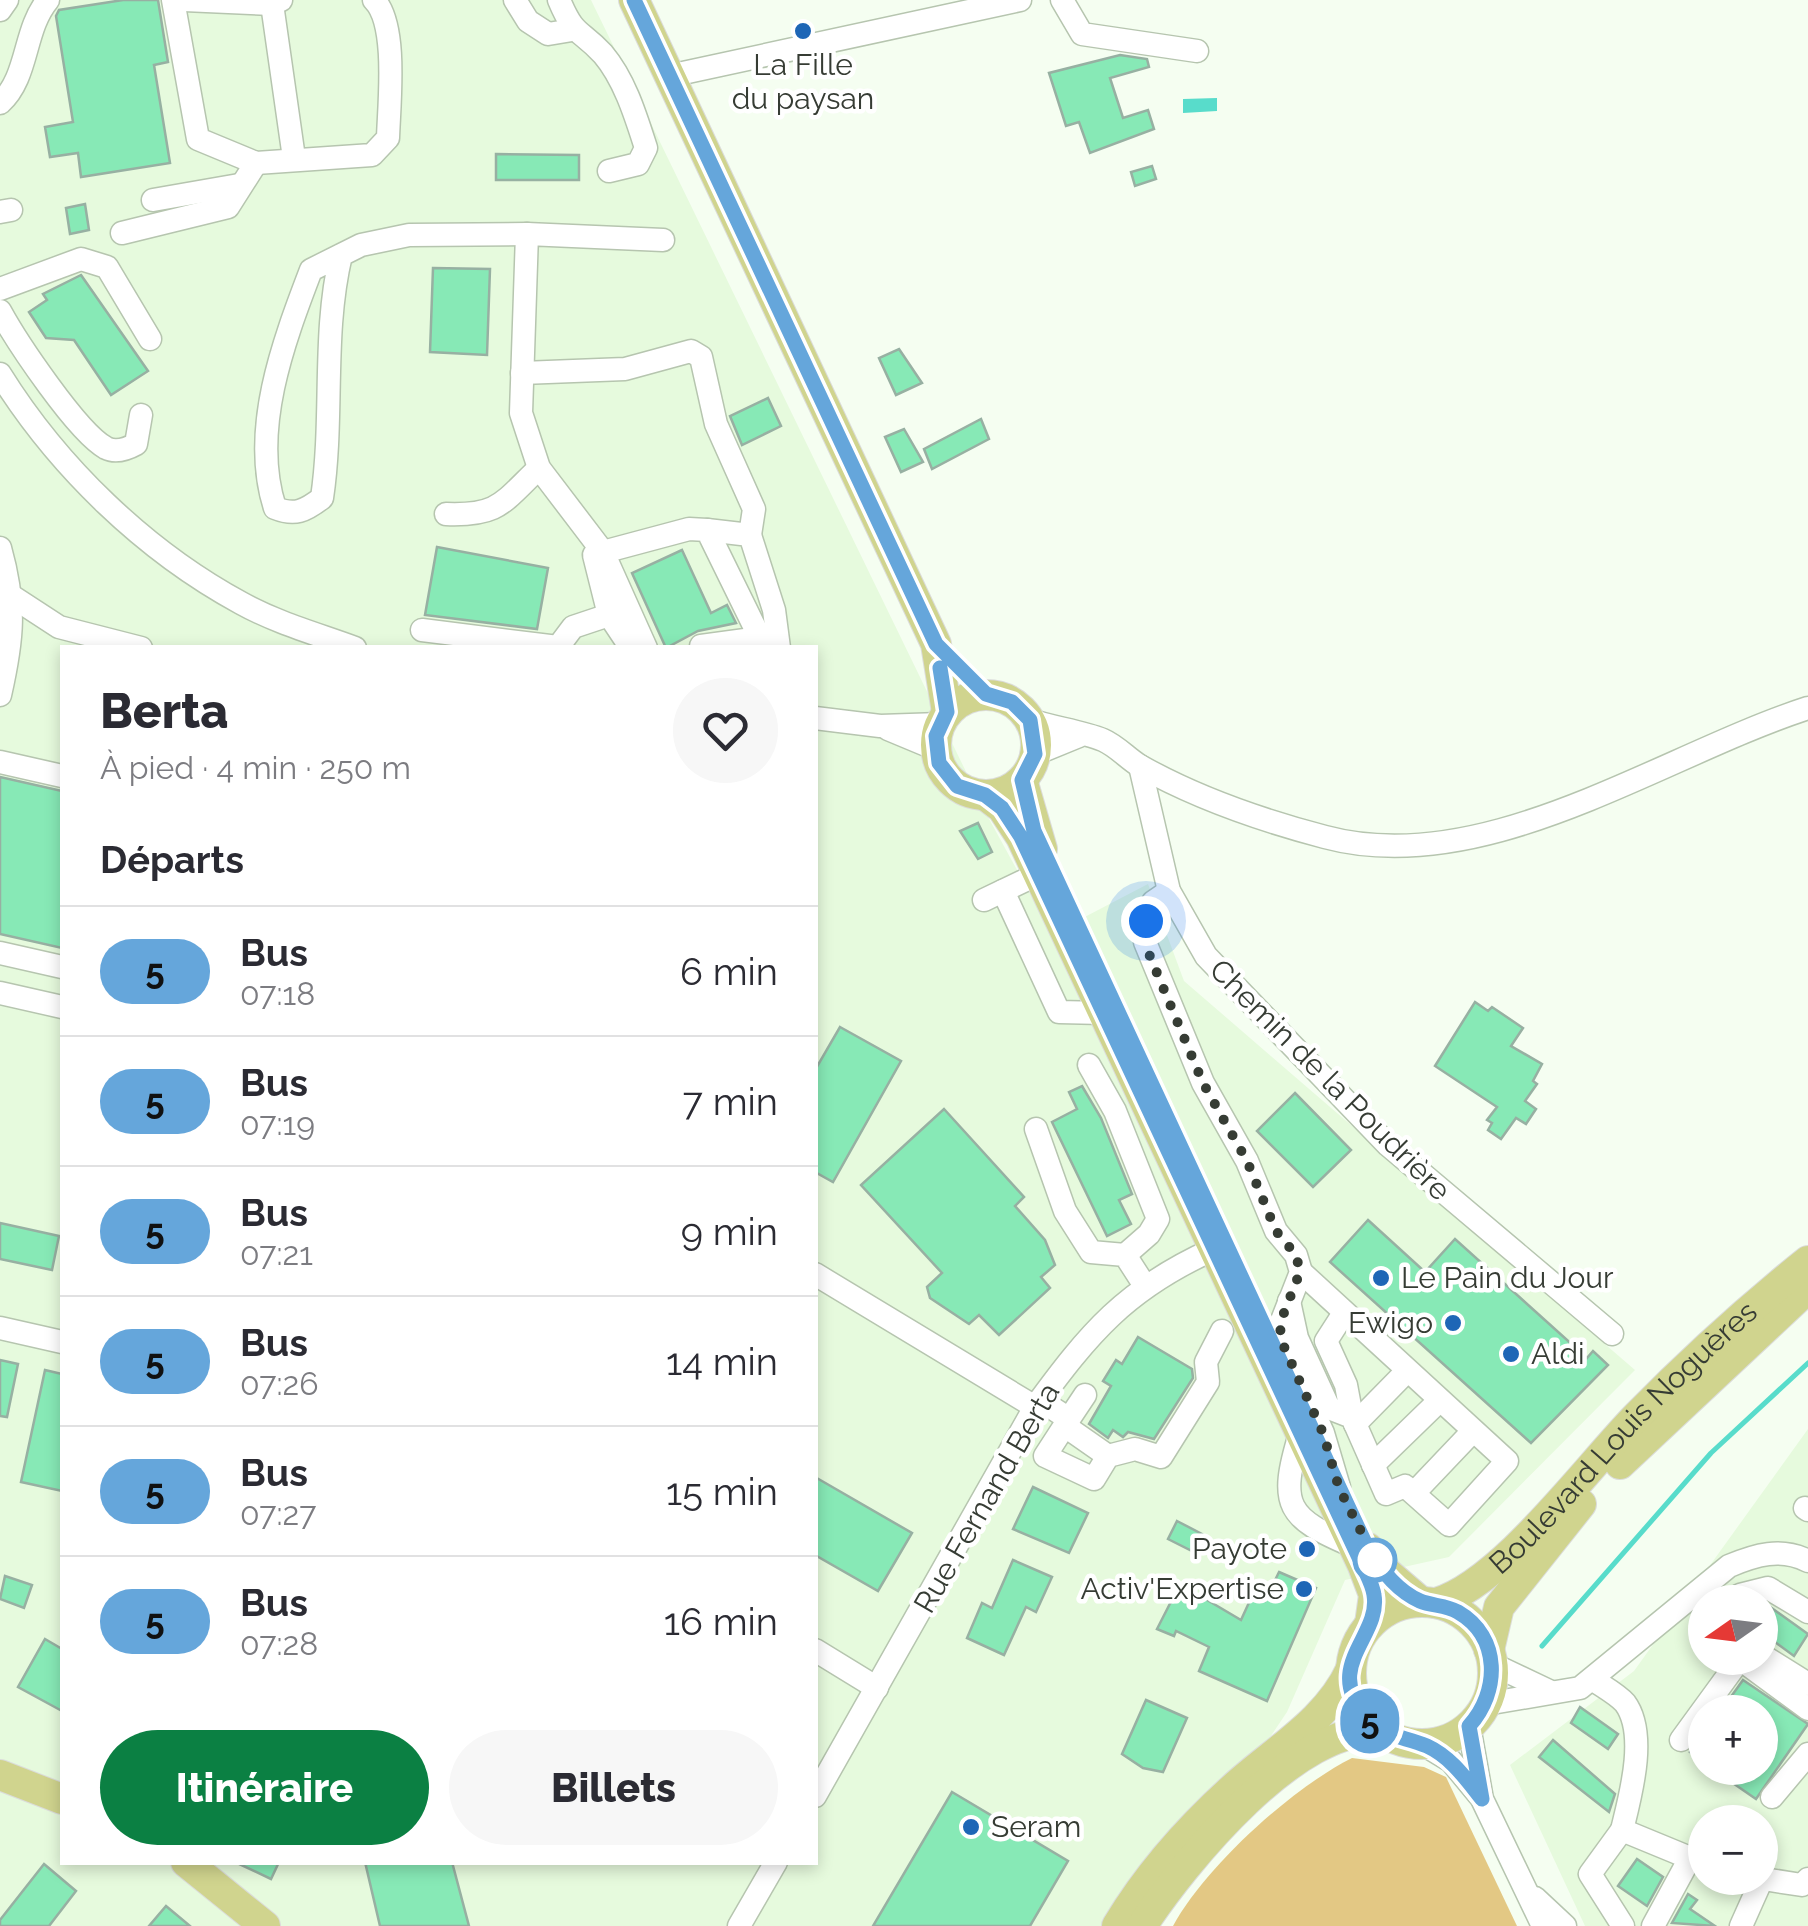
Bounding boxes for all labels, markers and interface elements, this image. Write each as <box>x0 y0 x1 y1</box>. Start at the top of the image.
marker: La Fille du paysan <box>792 20 814 42</box>
place label: La Fille du paysan <box>732 47 874 116</box>
button: heart <box>673 678 778 783</box>
text: Berta <box>100 683 228 739</box>
text: À pied · 4 min · 250 m <box>100 749 411 786</box>
text: Départs <box>100 837 244 882</box>
your location <box>1121 896 1171 946</box>
text: Bus <box>240 930 308 975</box>
text: 6 min <box>680 949 778 994</box>
text: 5 <box>145 951 165 992</box>
street label: Chemin de la Poudrière <box>1203 952 1458 1207</box>
text: 07:18 <box>240 975 315 1012</box>
text: Bus <box>240 1060 308 1105</box>
text: 7 min <box>683 1079 778 1124</box>
text: 5 <box>145 1081 165 1122</box>
text: 07:19 <box>240 1105 315 1142</box>
text: Bus <box>240 1190 308 1235</box>
text: 9 min <box>681 1209 778 1254</box>
text: 5 <box>145 1211 165 1252</box>
text: 07:21 <box>240 1235 313 1272</box>
place label: Le Pain du Jour <box>1401 1260 1614 1295</box>
marker: Le Pain du Jour <box>1370 1267 1392 1289</box>
street label: Boulevard Louis Noguères <box>1482 1294 1764 1581</box>
place label: Ewigo <box>1348 1305 1433 1340</box>
marker: Ewigo <box>1442 1312 1464 1334</box>
text: Bus <box>240 1320 308 1365</box>
place label: Aldi <box>1531 1336 1585 1371</box>
text: 14 min <box>666 1339 778 1384</box>
text: 5 <box>145 1341 165 1382</box>
marker: Aldi <box>1500 1343 1522 1365</box>
text: 07:26 <box>240 1365 318 1402</box>
street label: Rue Fernand Berta <box>907 1377 1067 1619</box>
text: Bus <box>240 1450 308 1495</box>
text: 15 min <box>666 1469 778 1514</box>
text: 5 <box>145 1471 165 1512</box>
text: 07:27 <box>240 1495 316 1532</box>
place label: Payote <box>1192 1531 1287 1566</box>
marker: Payote <box>1296 1538 1318 1560</box>
unlabelled marker <box>1354 1539 1396 1581</box>
place label: Activ'Expertise <box>1080 1571 1284 1606</box>
marker: Activ'Expertise <box>1293 1578 1315 1600</box>
text: Bus <box>240 1580 308 1625</box>
north arrow <box>1688 1585 1778 1675</box>
map controls <box>1688 1585 1778 1895</box>
text: 16 min <box>664 1599 778 1644</box>
text: 5 <box>145 1601 165 1642</box>
text: 07:28 <box>240 1625 318 1662</box>
line badge: 5 <box>1338 1688 1402 1754</box>
button: + <box>1688 1695 1778 1785</box>
text: 5 <box>1360 1701 1380 1742</box>
button: Itinéraire <box>100 1730 429 1845</box>
button: Billets <box>449 1730 778 1845</box>
button: − <box>1688 1805 1778 1895</box>
place label: Seram <box>991 1809 1081 1844</box>
marker: Seram <box>960 1816 982 1838</box>

